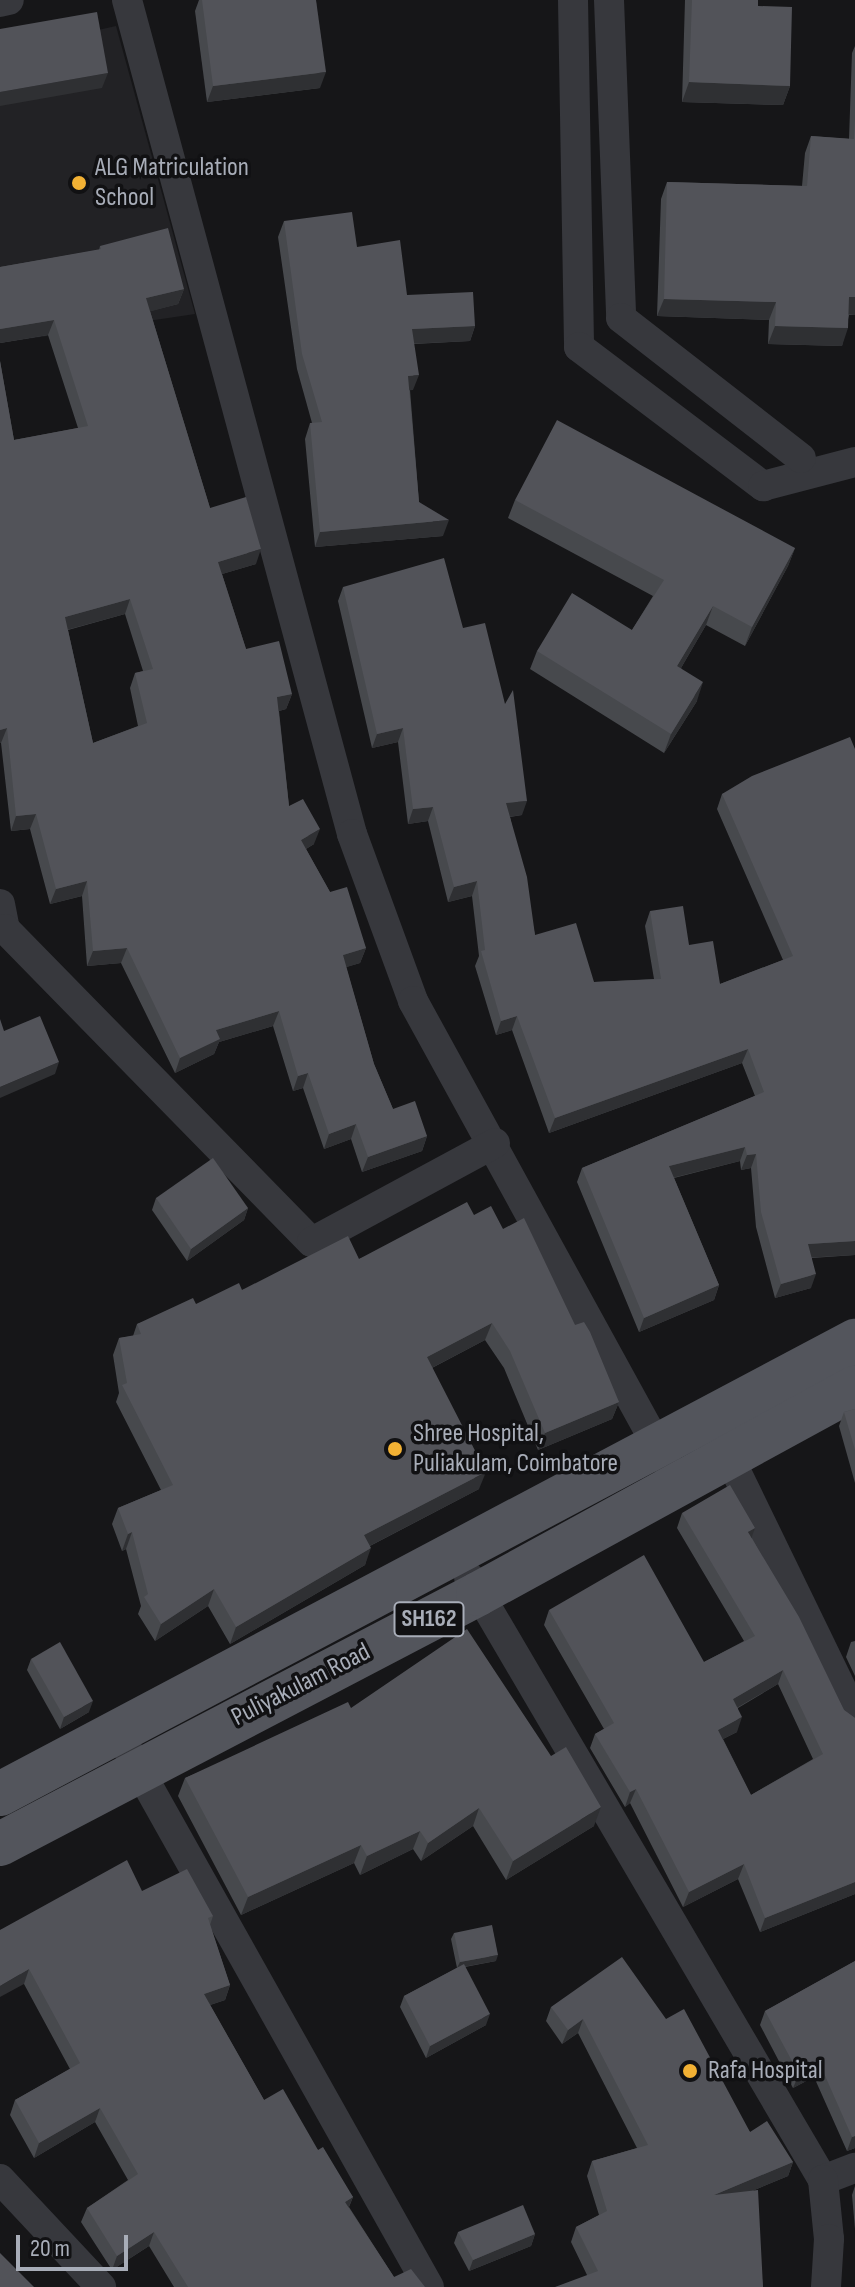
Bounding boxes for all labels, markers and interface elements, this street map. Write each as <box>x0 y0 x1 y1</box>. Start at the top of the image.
place label: ALG Matriculation School <box>95 152 249 214</box>
marker: ALG Matriculation School <box>70 174 88 192</box>
place label: Shree Hospital, Puliakulam, Coimbatore <box>413 1418 618 1480</box>
marker: Shree Hospital, Puliakulam, Coimbatore <box>384 1438 406 1460</box>
road number: SH162 <box>393 1599 465 1639</box>
street label: Puliyakulam Road <box>226 1637 376 1733</box>
place label: Rafa Hospital <box>708 2055 823 2087</box>
marker: Rafa Hospital <box>679 2060 701 2082</box>
scale bar <box>20 2219 132 2269</box>
text: 20 m <box>30 2234 70 2263</box>

